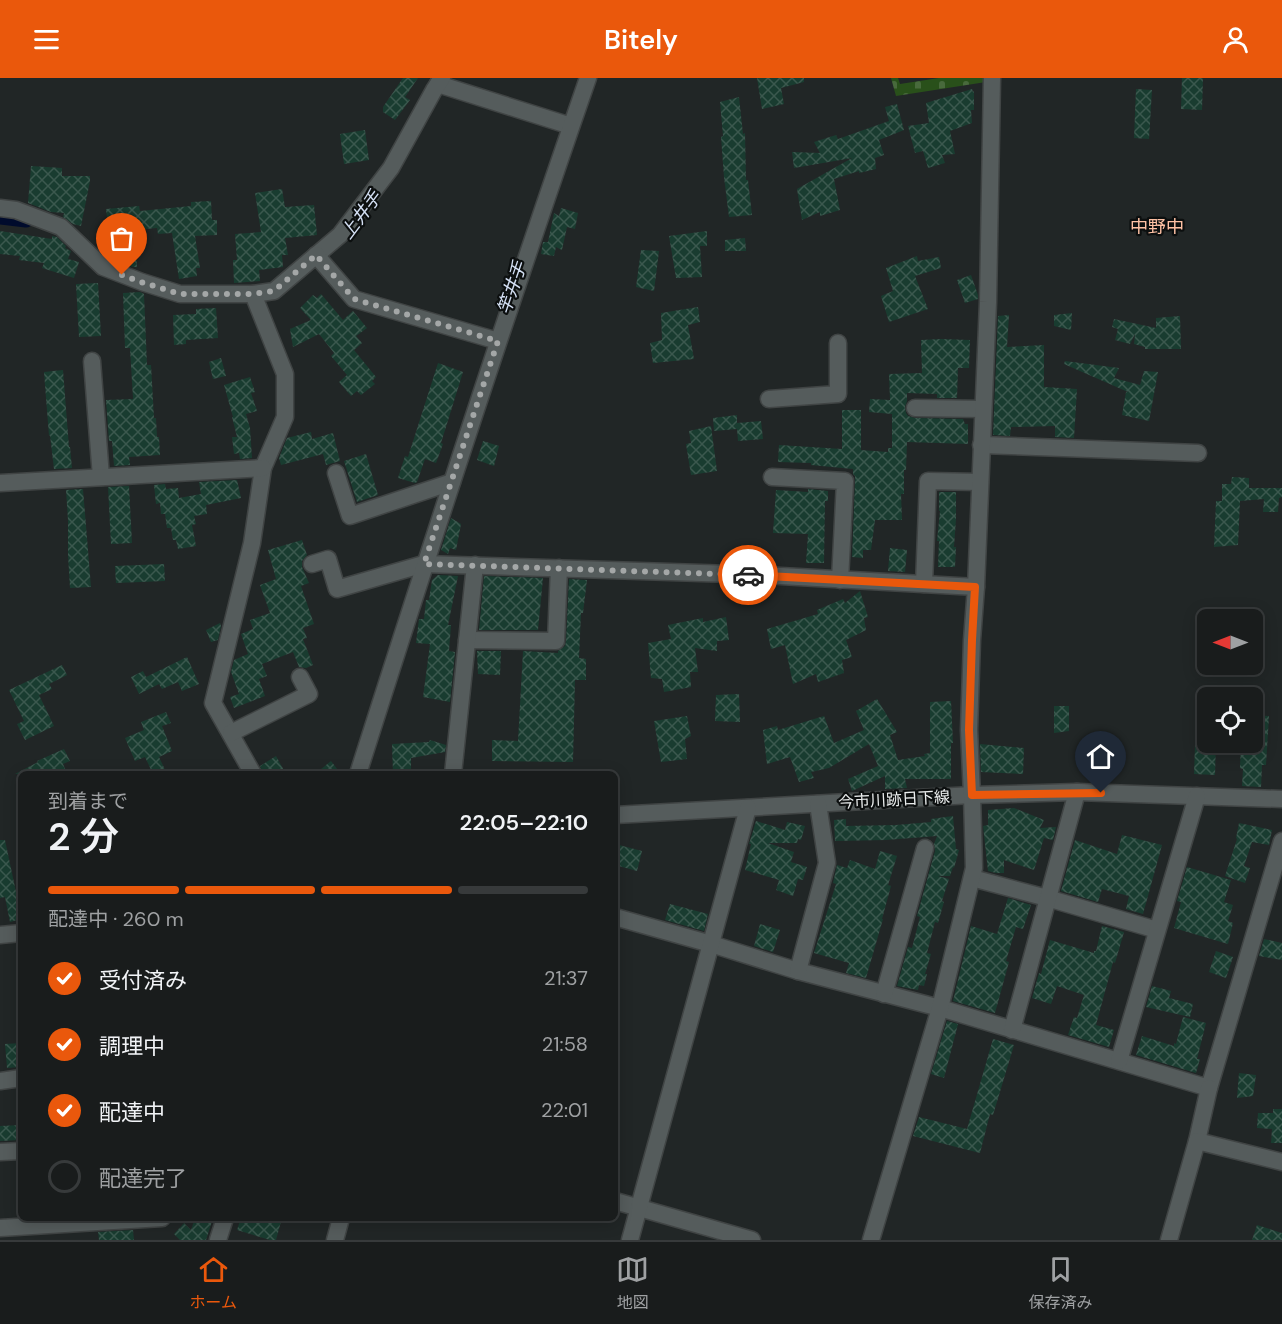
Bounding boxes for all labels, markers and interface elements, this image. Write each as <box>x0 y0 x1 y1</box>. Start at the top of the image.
text: Bitely <box>604 22 678 57</box>
icon: menu <box>30 23 63 56</box>
icon: person <box>1219 23 1252 56</box>
water label: 上井手 <box>335 185 387 244</box>
pin <box>96 213 147 275</box>
district label: 中野中 <box>1130 215 1184 239</box>
icon: bag <box>105 222 138 255</box>
water label: 竿井手 <box>492 258 532 317</box>
courier <box>718 545 778 605</box>
icon: car <box>732 559 765 592</box>
north arrow <box>1197 609 1263 675</box>
map controls <box>1197 609 1263 753</box>
button: locate <box>1197 687 1263 753</box>
pin <box>1075 731 1126 793</box>
icon: home <box>1084 740 1117 773</box>
street label: 今市川跡日下線 <box>838 786 951 813</box>
text: 到着まで <box>48 788 128 814</box>
text: 22:05–22:10 <box>460 808 588 837</box>
text: 2 分 <box>48 811 119 862</box>
text: 配達中 · 260 m <box>48 906 184 932</box>
icon: check <box>48 962 81 995</box>
text: 21:37 <box>544 965 588 991</box>
text: 受付済み <box>99 966 187 995</box>
icon: check <box>48 1028 81 1061</box>
text: 21:58 <box>542 1031 588 1057</box>
text: 調理中 <box>99 1032 165 1061</box>
icon: check <box>48 1094 81 1127</box>
text: 22:01 <box>541 1097 588 1123</box>
text: 配達中 <box>99 1098 165 1127</box>
text: 配達完了 <box>99 1164 187 1193</box>
tab: ホーム <box>190 1253 237 1313</box>
tab: 地図 <box>616 1253 649 1313</box>
tab: 保存済み <box>1028 1253 1092 1313</box>

